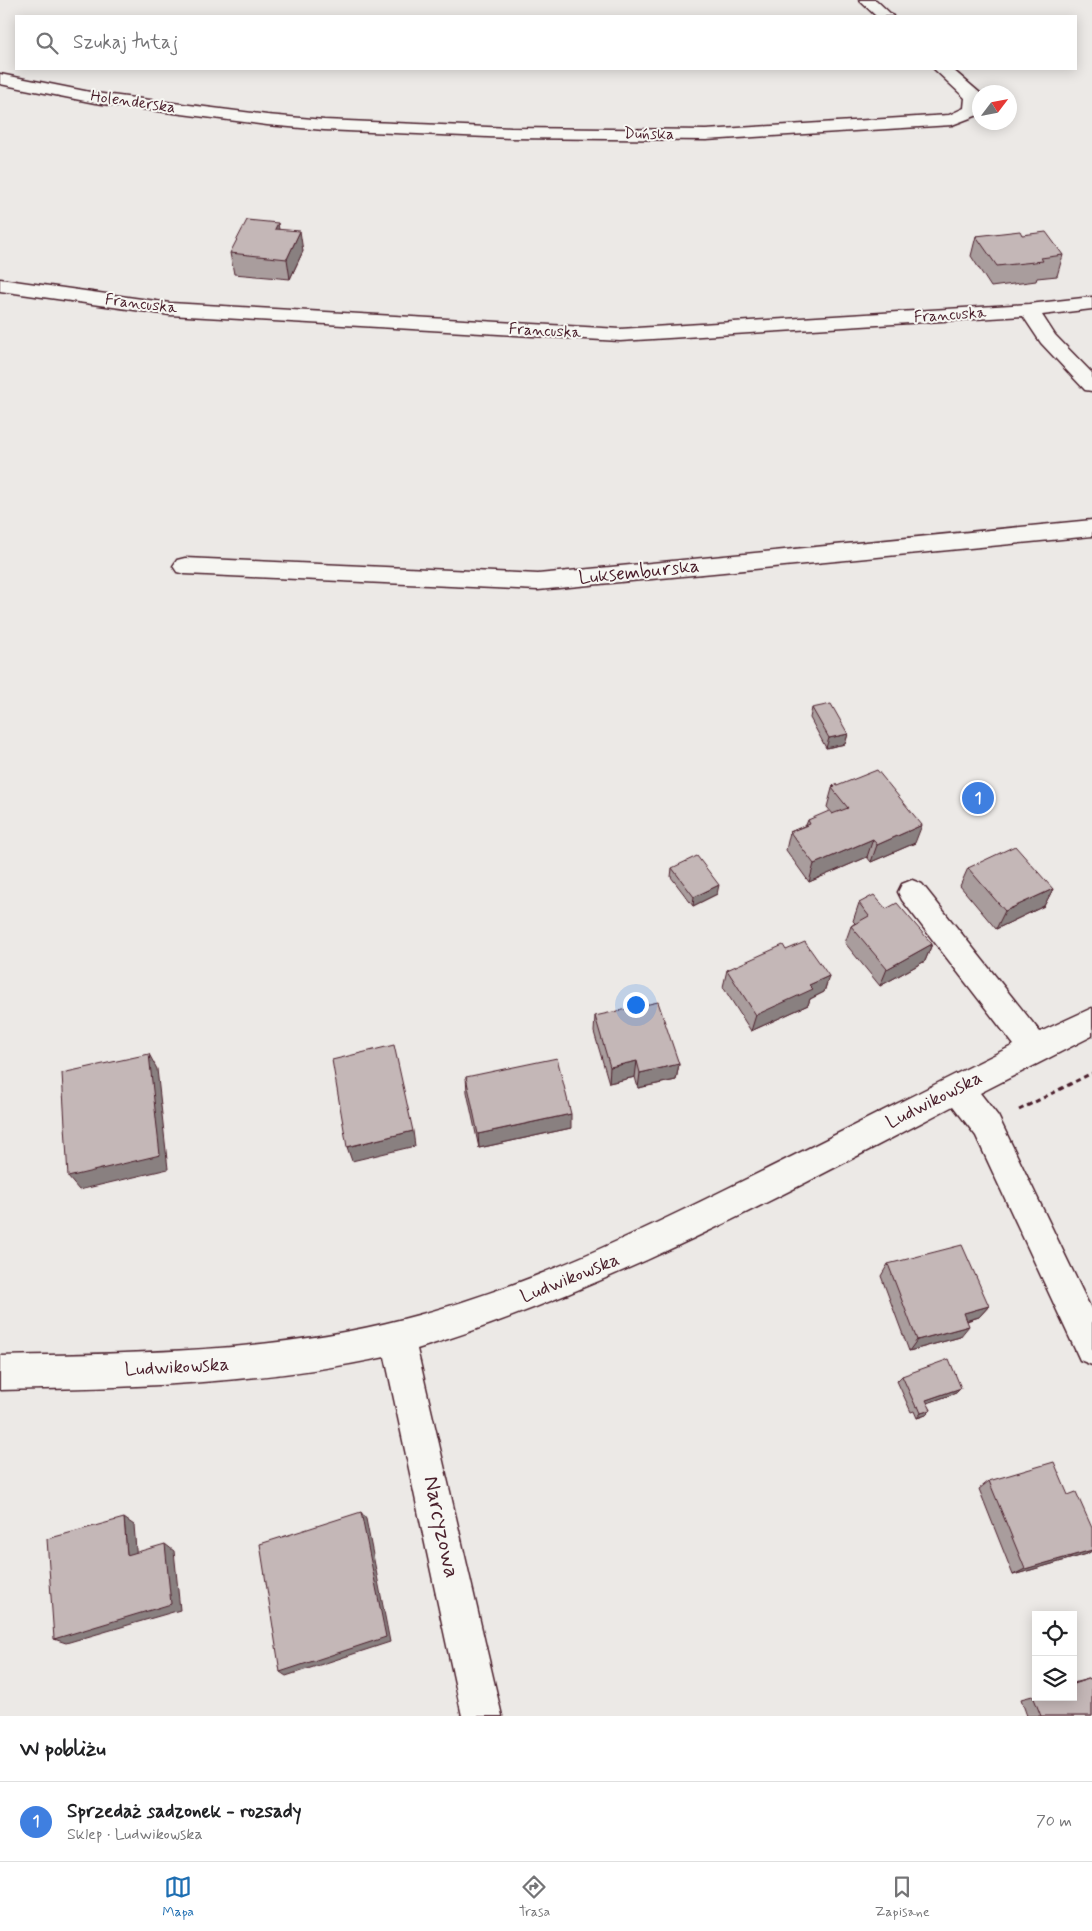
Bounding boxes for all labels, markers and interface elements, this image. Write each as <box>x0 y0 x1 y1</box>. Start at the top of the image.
search box <box>15 15 1077 70</box>
icon: search <box>33 29 61 57</box>
text: Szukaj tutaj <box>73 30 178 55</box>
north arrow <box>972 85 1017 130</box>
street label: Holenderska <box>89 86 177 118</box>
street label: Duńska <box>624 123 674 145</box>
street label: Francuska <box>104 289 179 319</box>
street label: Francuska <box>913 302 987 328</box>
street label: Francuska <box>508 319 582 343</box>
street label: Luksemburska <box>577 553 701 591</box>
pin: 1 <box>962 779 994 817</box>
your location <box>623 992 649 1018</box>
street label: Ludwikowska <box>882 1065 986 1135</box>
street label: Ludwikowska <box>517 1247 623 1309</box>
street label: Ludwikowska <box>124 1352 230 1382</box>
street label: Narcyzowa <box>417 1473 465 1581</box>
map controls <box>1032 1611 1077 1701</box>
button: locate <box>1032 1611 1077 1656</box>
button: layers <box>1032 1656 1077 1701</box>
text: W pobliżu <box>20 1735 106 1763</box>
text: Sprzedaż sadzonek - rozsady <box>67 1799 302 1824</box>
text: 1 <box>32 1811 40 1832</box>
text: 70 m <box>1036 1811 1072 1832</box>
text: Sklep · Ludwikowska <box>67 1824 203 1845</box>
tab: Mapa <box>162 1873 194 1921</box>
tab: Trasa <box>519 1873 550 1921</box>
tab: Zapisane <box>875 1873 930 1921</box>

